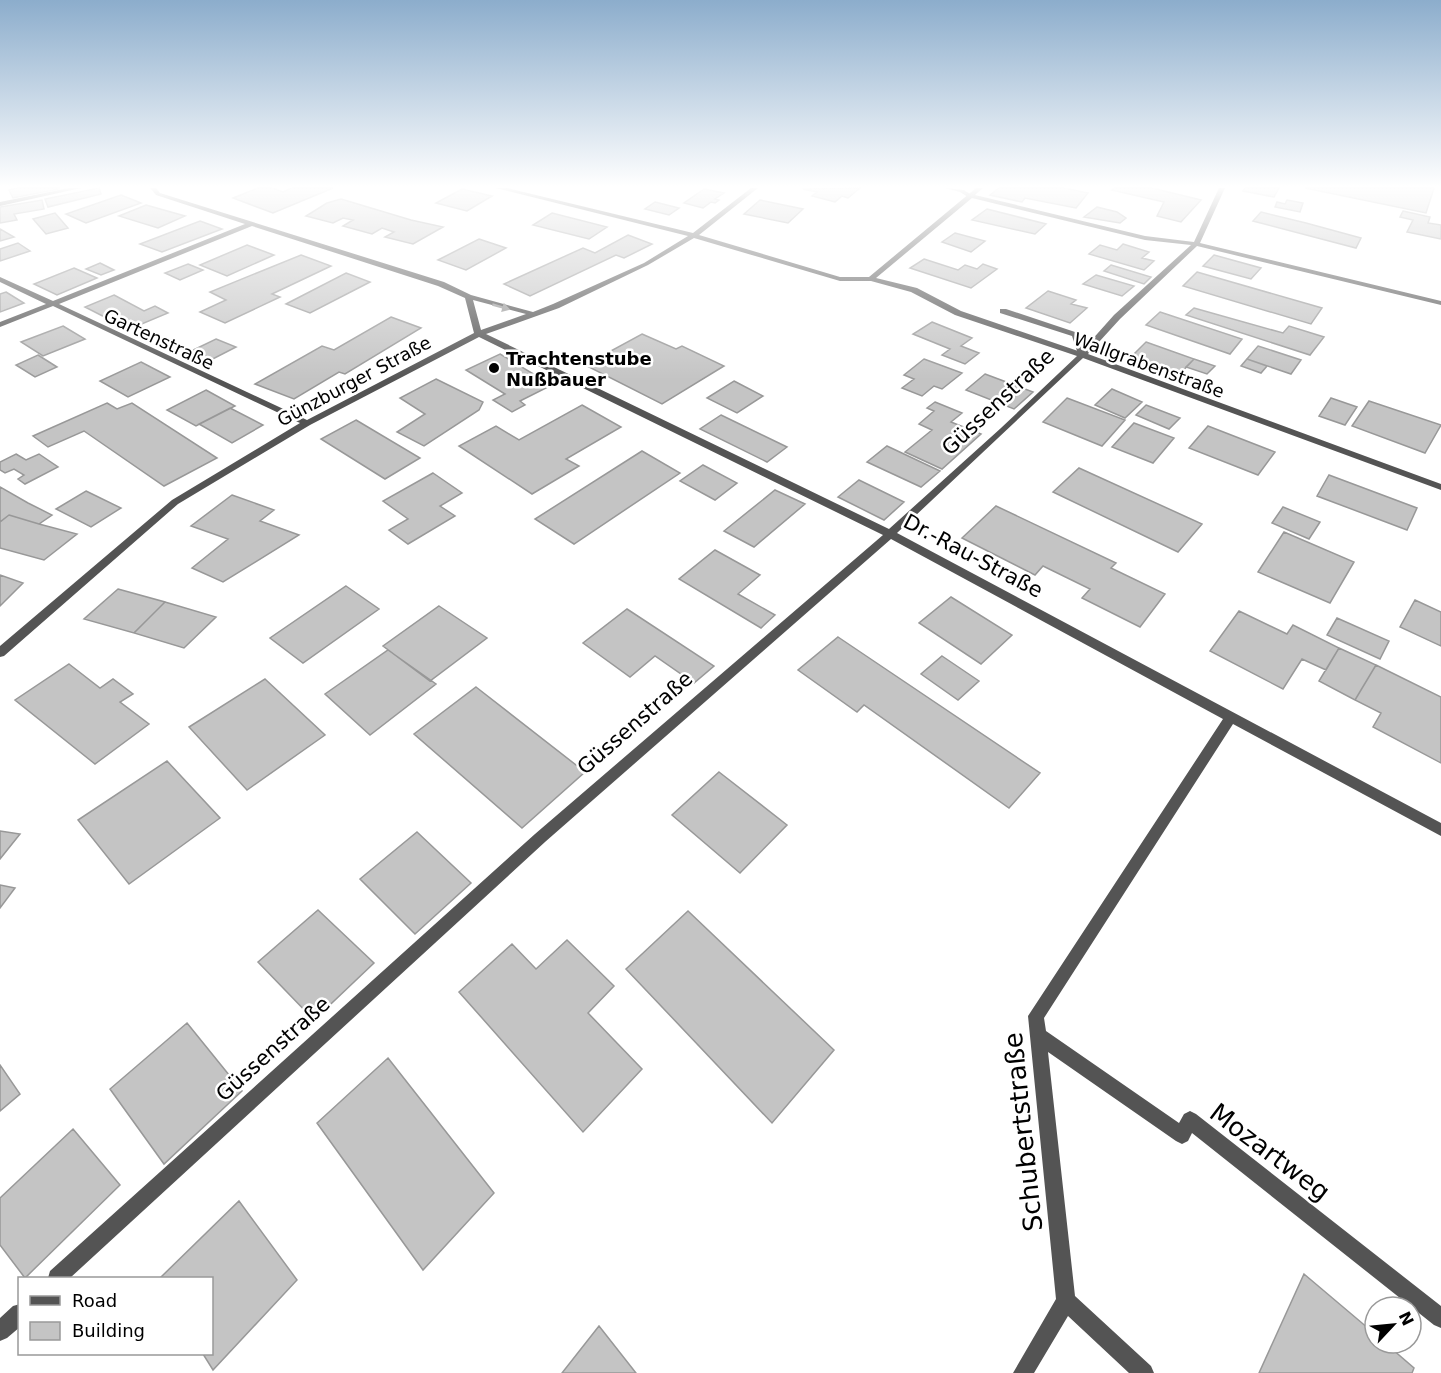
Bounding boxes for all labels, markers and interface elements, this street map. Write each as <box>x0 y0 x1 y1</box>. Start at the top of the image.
one-way arrow <box>492 303 510 312</box>
street label: Gartenstraße <box>101 304 217 374</box>
street label: Wallgrabenstraße <box>1071 328 1227 402</box>
street label: Günzburger Straße <box>274 332 434 430</box>
street label: Güssenstraße <box>937 344 1059 460</box>
place label: Trachtenstube Nußbauer <box>506 348 652 390</box>
marker: Trachtenstube Nußbauer <box>487 361 501 375</box>
street label: Dr.-Rau-Straße <box>899 509 1047 603</box>
street label: Güssenstraße <box>573 667 697 779</box>
street label: Güssenstraße <box>211 992 335 1106</box>
street label: Schubertstraße <box>998 1031 1048 1233</box>
street label: Mozartweg <box>1204 1097 1336 1207</box>
legend <box>18 1277 213 1355</box>
text: Road <box>72 1290 117 1311</box>
north arrow <box>1363 1295 1423 1355</box>
text: N <box>1395 1308 1418 1329</box>
text: Building <box>72 1320 145 1341</box>

